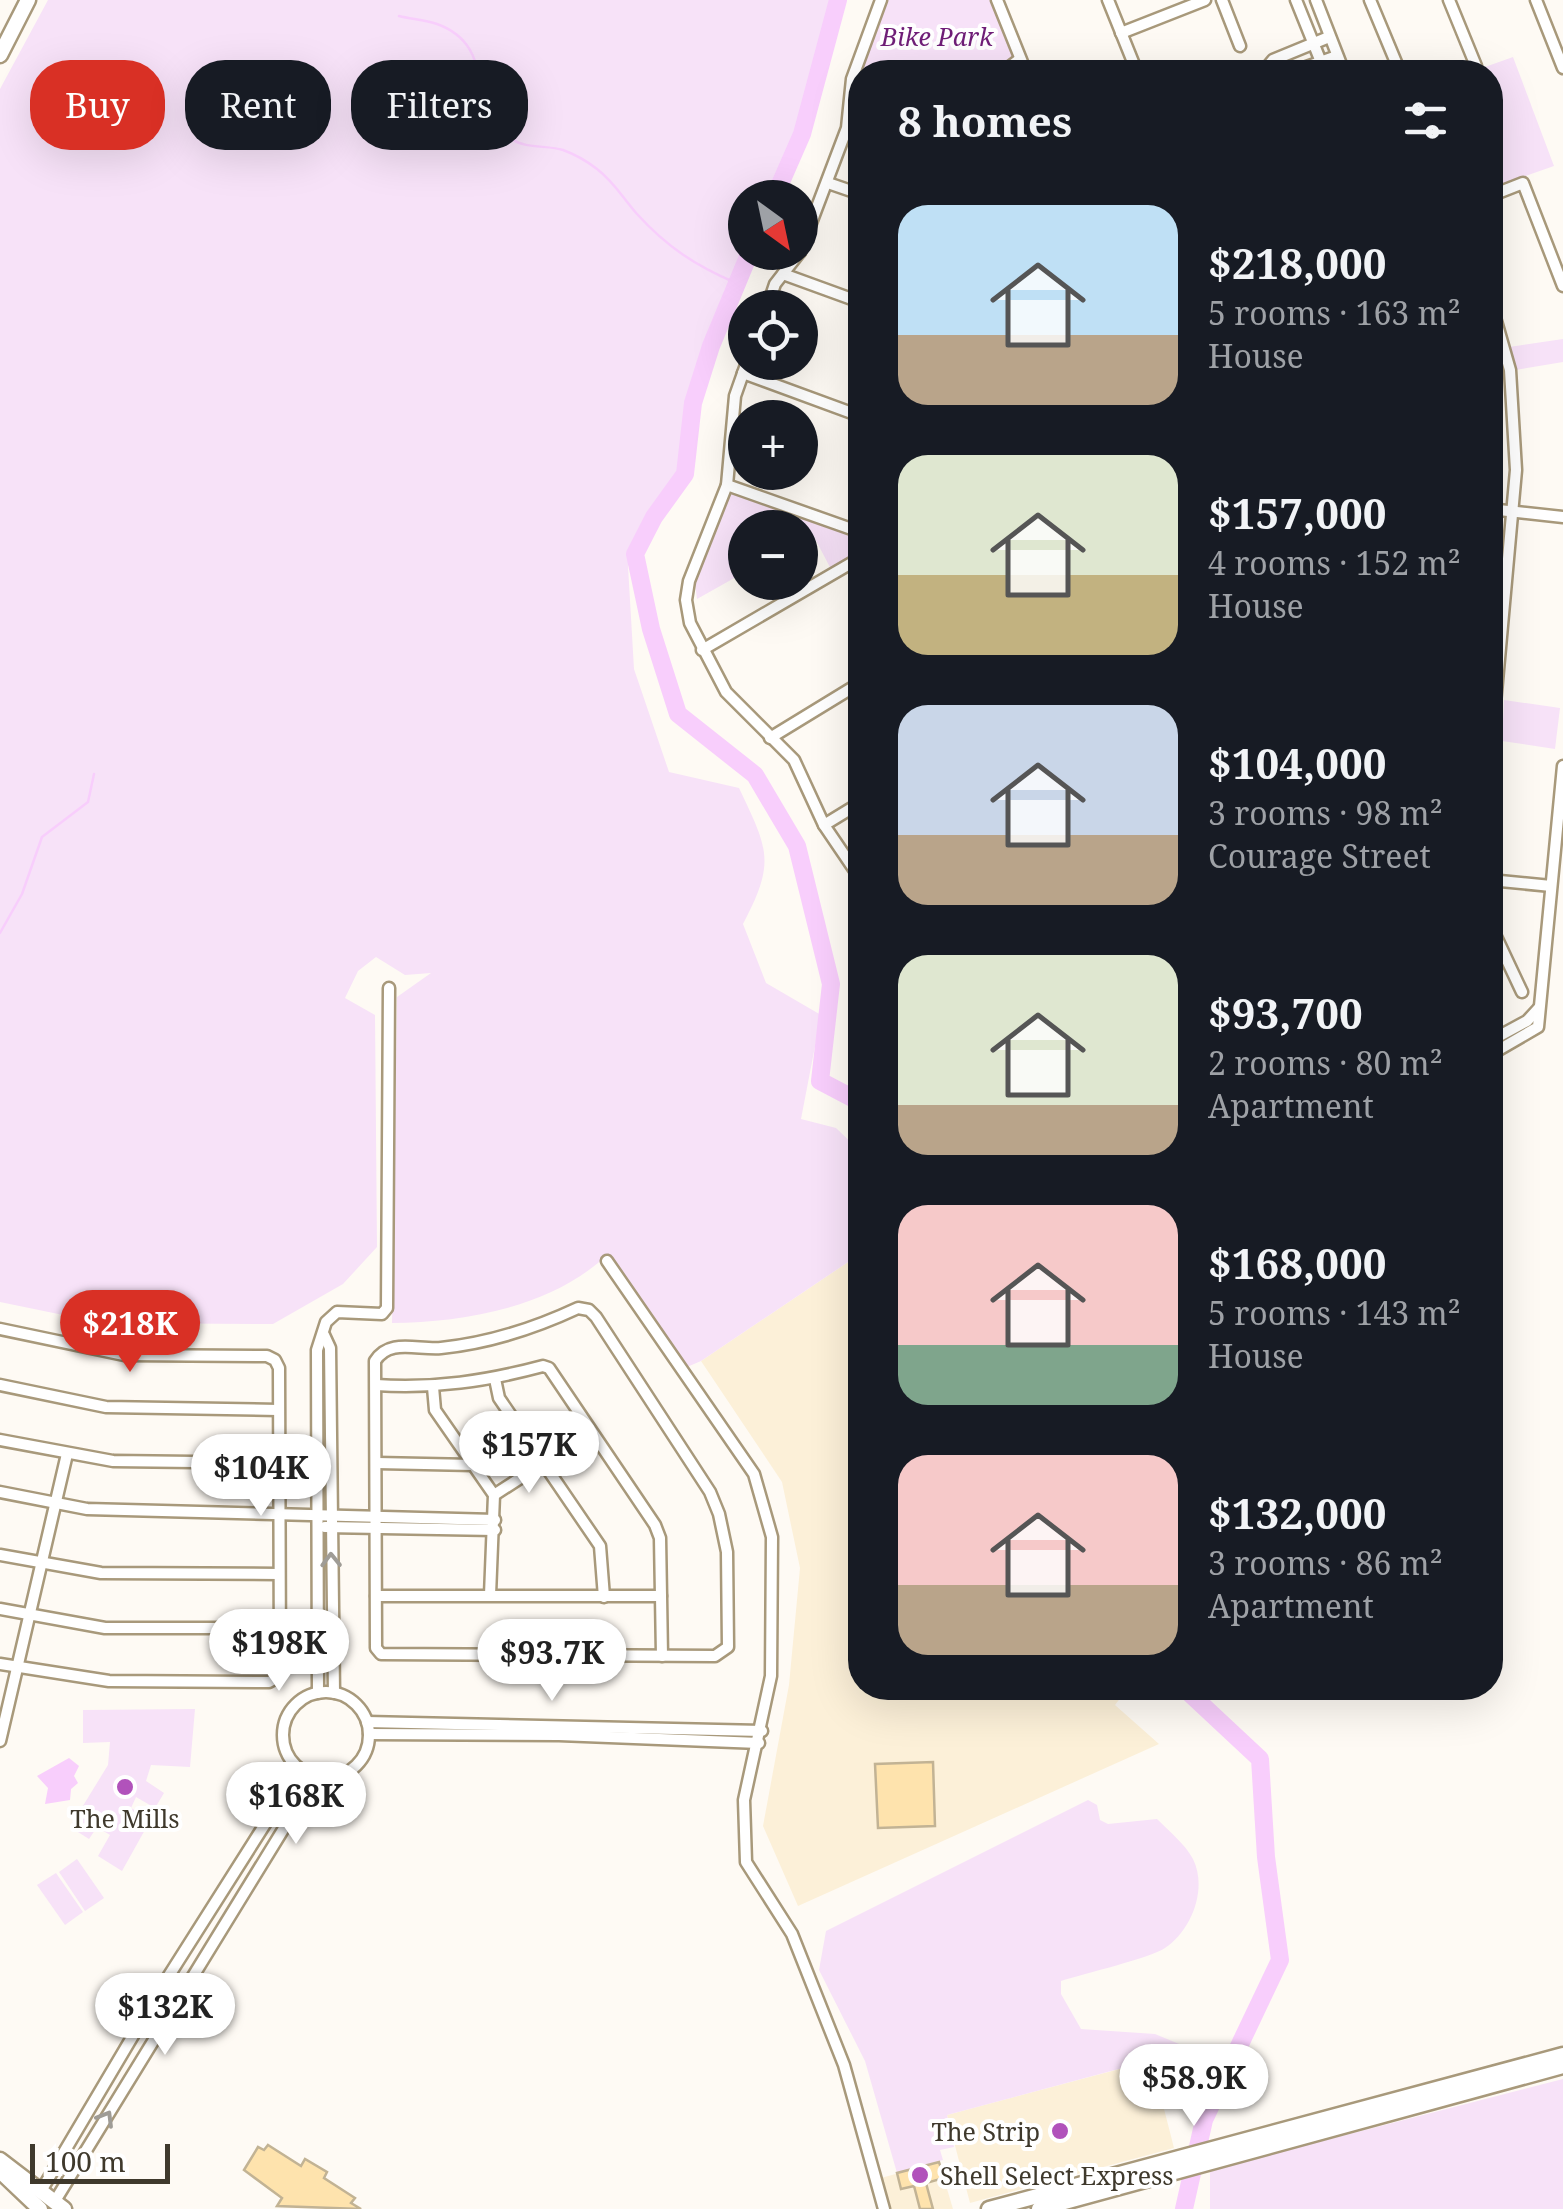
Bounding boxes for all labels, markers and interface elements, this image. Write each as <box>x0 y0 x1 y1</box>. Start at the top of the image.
park label: Bike Park <box>880 19 994 53</box>
chip: Buy <box>30 60 165 150</box>
chip: Rent <box>185 60 331 150</box>
chip: Filters <box>351 60 528 150</box>
text: 8 homes <box>898 92 1072 149</box>
icon: filters <box>1398 93 1453 148</box>
north arrow <box>728 180 818 270</box>
map controls <box>728 180 818 600</box>
text: $218,000 <box>1208 234 1386 291</box>
icon: home <box>978 245 1098 365</box>
button: locate <box>728 290 818 380</box>
text: 5 rooms · 163 m² <box>1208 291 1461 334</box>
text: House <box>1208 334 1304 377</box>
button: + <box>728 400 818 490</box>
text: $157,000 <box>1208 484 1386 541</box>
icon: home <box>978 495 1098 615</box>
button: − <box>728 510 818 600</box>
text: 4 rooms · 152 m² <box>1208 541 1461 584</box>
text: House <box>1208 584 1304 627</box>
text: $104,000 <box>1208 734 1386 791</box>
icon: home <box>978 745 1098 865</box>
text: 3 rooms · 98 m² <box>1208 791 1443 834</box>
text: Courage Street <box>1208 834 1431 877</box>
text: $93,700 <box>1208 984 1363 1041</box>
icon: home <box>978 995 1098 1115</box>
text: 2 rooms · 80 m² <box>1208 1041 1443 1084</box>
text: Apartment <box>1208 1084 1374 1127</box>
text: $168,000 <box>1208 1234 1386 1291</box>
icon: home <box>978 1245 1098 1365</box>
pin: $218K <box>60 1290 200 1375</box>
text: 5 rooms · 143 m² <box>1208 1291 1461 1334</box>
text: $218K <box>82 1301 178 1344</box>
text: House <box>1208 1334 1304 1377</box>
pin: $157K <box>459 1411 599 1496</box>
text: $157K <box>481 1422 577 1465</box>
pin: $104K <box>191 1434 331 1519</box>
text: $104K <box>213 1445 309 1488</box>
text: $132,000 <box>1208 1484 1386 1541</box>
icon: home <box>978 1495 1098 1615</box>
text: 3 rooms · 86 m² <box>1208 1541 1443 1584</box>
one-way arrow <box>321 1552 342 1568</box>
text: Apartment <box>1208 1584 1374 1627</box>
pin: $198K <box>209 1609 349 1694</box>
pin: $93.7K <box>471 1619 633 1704</box>
text: $198K <box>231 1620 327 1663</box>
text: $93.7K <box>499 1630 605 1673</box>
pin: $168K <box>226 1762 366 1847</box>
text: $168K <box>248 1773 344 1816</box>
marker: The Mills <box>114 1776 136 1798</box>
place label: The Mills <box>70 1801 180 1835</box>
pin: $132K <box>95 1973 235 2058</box>
text: $132K <box>117 1984 213 2027</box>
pin: $58.9K <box>1113 2044 1275 2129</box>
text: $58.9K <box>1141 2055 1247 2098</box>
one-way arrow <box>94 2111 113 2129</box>
place label: The Strip <box>931 2114 1040 2148</box>
marker: The Strip <box>1049 2120 1071 2142</box>
scale bar <box>30 2139 170 2184</box>
text: 100 m <box>45 2142 126 2180</box>
place label: Shell Select Express <box>940 2158 1174 2192</box>
marker: Shell Select Express <box>909 2164 931 2186</box>

